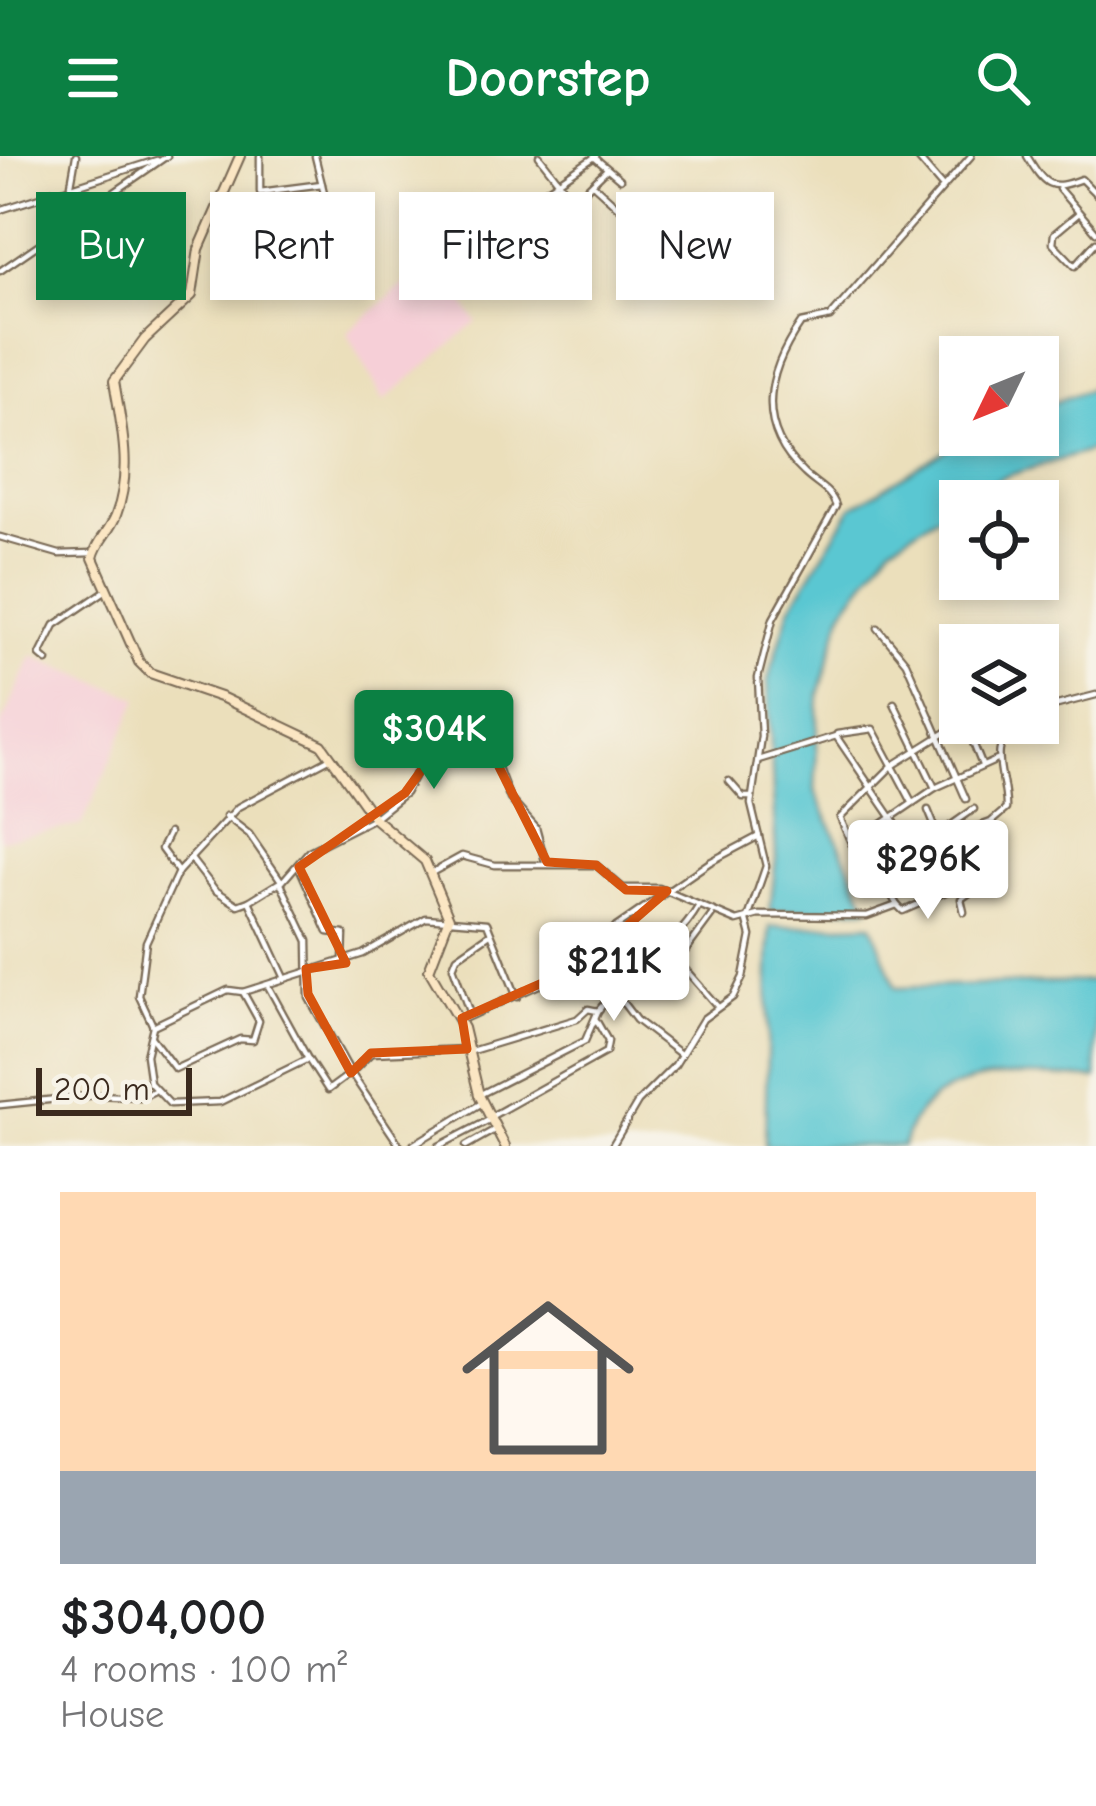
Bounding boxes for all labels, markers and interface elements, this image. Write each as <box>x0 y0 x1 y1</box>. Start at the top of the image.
icon: menu <box>60 45 126 111</box>
icon: search <box>970 45 1036 111</box>
text: Doorstep <box>445 47 651 110</box>
chip: Buy <box>36 192 186 300</box>
chip: Rent <box>210 192 375 300</box>
chip: Filters <box>399 192 592 300</box>
chip: New <box>616 192 774 300</box>
north arrow <box>939 336 1059 456</box>
map controls <box>939 336 1059 744</box>
button: locate <box>939 480 1059 600</box>
button: layers <box>939 624 1059 744</box>
pin: $304K <box>350 690 518 792</box>
text: $304K <box>381 706 487 751</box>
pin: $296K <box>844 820 1012 922</box>
text: $296K <box>875 836 981 881</box>
pin: $211K <box>530 922 698 1024</box>
text: $211K <box>566 938 662 983</box>
scale bar <box>36 1062 192 1115</box>
text: 200 m <box>54 1070 150 1108</box>
icon: home <box>440 1270 656 1486</box>
text: $304,000 <box>60 1588 266 1647</box>
text: 4 rooms · 100 m² <box>60 1647 347 1692</box>
text: House <box>60 1692 164 1737</box>

